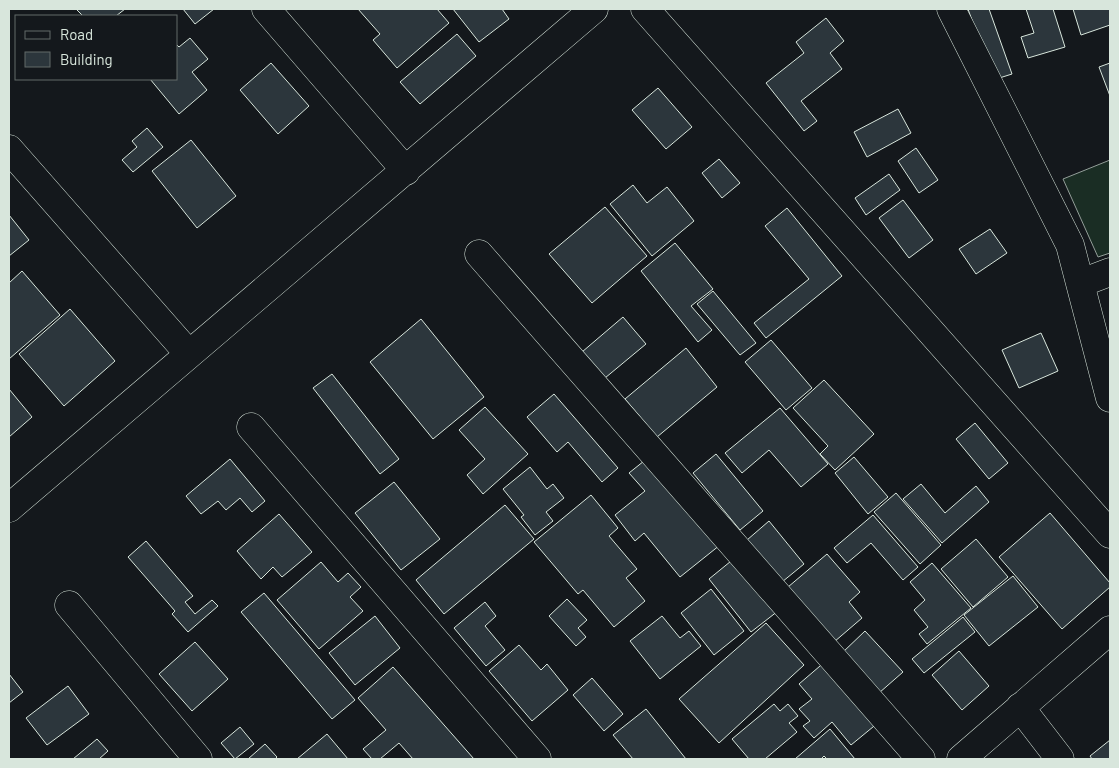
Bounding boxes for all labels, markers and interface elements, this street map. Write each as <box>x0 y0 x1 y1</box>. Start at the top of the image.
legend <box>15 15 178 80</box>
text: Road <box>60 25 93 43</box>
text: Building <box>60 50 113 68</box>

